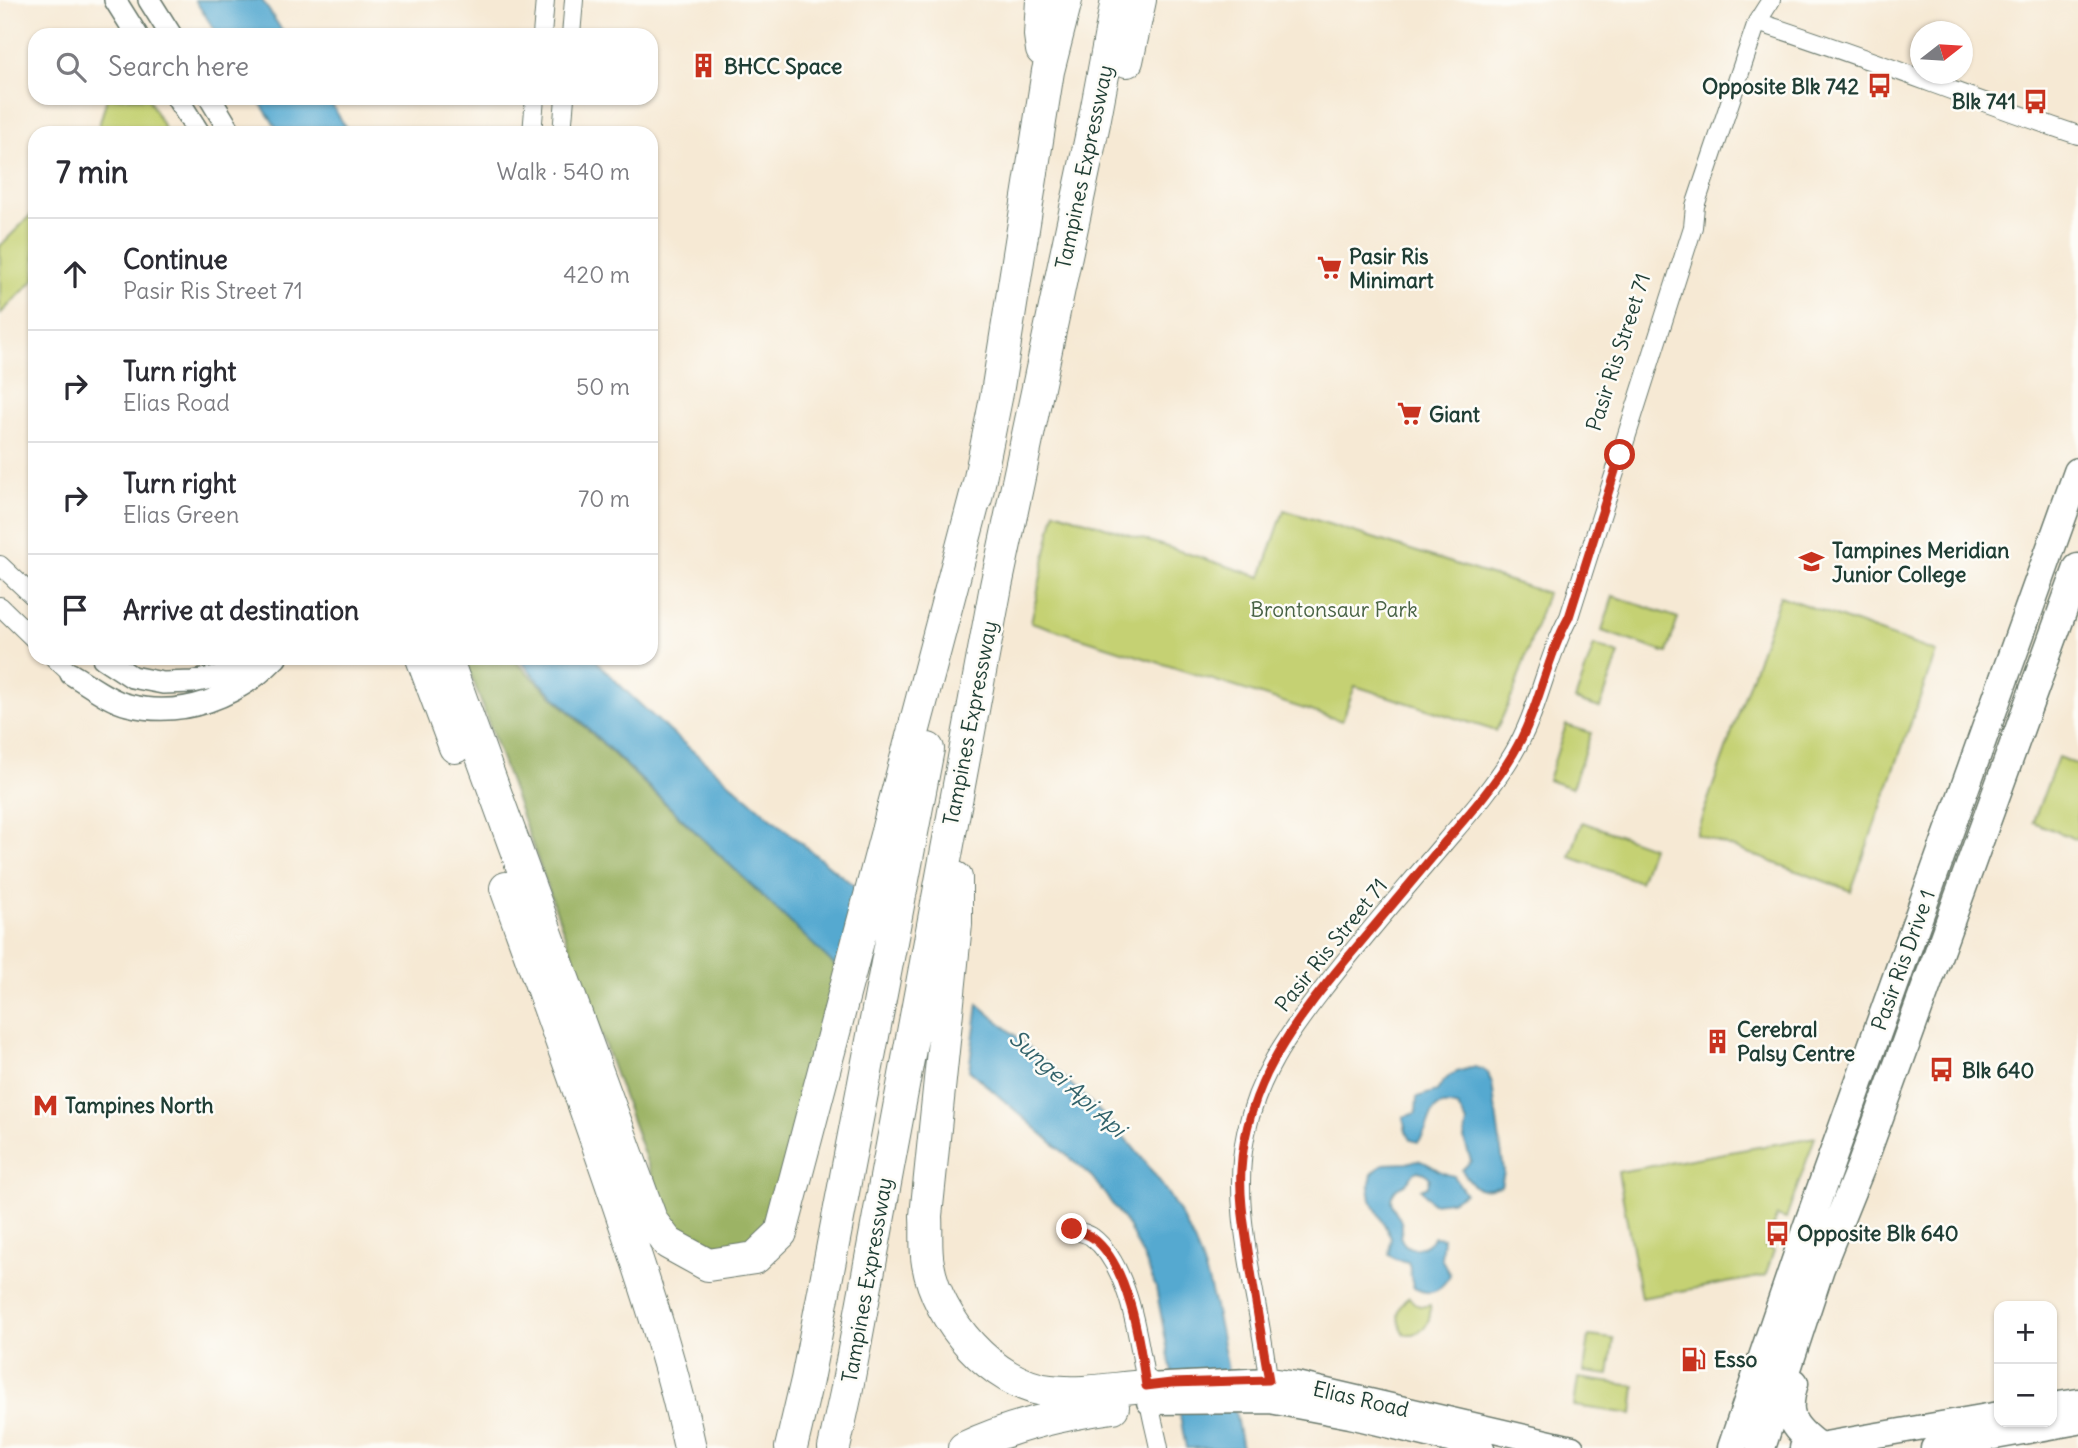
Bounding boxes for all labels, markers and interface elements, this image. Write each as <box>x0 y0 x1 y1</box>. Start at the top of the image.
north arrow <box>1910 21 1973 84</box>
search box <box>28 28 658 105</box>
icon: search <box>52 48 90 86</box>
text: Search here <box>108 50 249 83</box>
building icon: BHCC Space <box>690 52 718 80</box>
place label: BHCC Space <box>724 53 842 80</box>
street label: Tampines Expressway <box>1049 63 1119 271</box>
bus stop icon: Opposite Blk 742 <box>1865 72 1893 100</box>
place label: Opposite Blk 742 <box>1702 73 1859 100</box>
bus stop icon: Blk 741 <box>2022 87 2050 115</box>
place label: Blk 741 <box>1952 88 2016 115</box>
text: 7 min <box>56 153 128 191</box>
text: Walk · 540 m <box>496 157 630 186</box>
text: Continue <box>123 243 228 276</box>
place label: Pasir Ris Minimart <box>1349 243 1434 294</box>
supermarket icon: Pasir Ris Minimart <box>1315 254 1343 282</box>
icon: ahead <box>56 255 94 293</box>
text: 420 m <box>563 260 630 289</box>
street label: Pasir Ris Street 71 <box>1580 270 1656 434</box>
text: Pasir Ris Street 71 <box>123 276 303 305</box>
text: Turn right <box>123 355 236 388</box>
icon: right <box>56 367 94 405</box>
text: 50 m <box>576 372 630 401</box>
text: Elias Road <box>123 388 230 417</box>
supermarket icon: Giant <box>1395 400 1423 428</box>
place label: Giant <box>1429 401 1481 428</box>
route start <box>1604 439 1635 470</box>
text: Turn right <box>123 467 236 500</box>
icon: right <box>56 479 94 517</box>
text: 70 m <box>578 484 630 513</box>
text: Elias Green <box>123 500 239 529</box>
place label: Tampines Meridian Junior College <box>1832 537 2009 588</box>
school or university icon: Tampines Meridian Junior College <box>1798 548 1826 576</box>
icon: arrive <box>56 591 94 629</box>
text: Arrive at destination <box>123 594 359 627</box>
park label: Brontonsaur Park <box>1250 596 1418 623</box>
street label: Tampines Expressway <box>937 618 1003 828</box>
street label: Pasir Ris Street 71 <box>1269 873 1393 1017</box>
street label: Pasir Ris Drive 1 <box>1865 886 1941 1034</box>
place label: Cerebral Palsy Centre <box>1737 1016 1855 1067</box>
water label: Sungei Api Api <box>1004 1023 1134 1145</box>
building icon: Cerebral Palsy Centre <box>1703 1027 1731 1055</box>
bus stop icon: Blk 640 <box>1928 1056 1956 1084</box>
place label: Blk 640 <box>1962 1057 2034 1084</box>
metro station icon: Tampines North <box>31 1091 59 1119</box>
place label: Tampines North <box>65 1092 214 1119</box>
street label: Tampines Expressway <box>836 1175 898 1385</box>
route end <box>1056 1213 1087 1244</box>
bus stop icon: Opposite Blk 640 <box>1763 1219 1791 1247</box>
place label: Opposite Blk 640 <box>1797 1220 1959 1247</box>
map controls <box>1994 1301 2057 1427</box>
button: + <box>1994 1301 2057 1364</box>
fuel station icon: Esso <box>1680 1345 1708 1373</box>
place label: Esso <box>1714 1346 1757 1373</box>
button: − <box>1994 1364 2057 1427</box>
street label: Elias Road <box>1310 1375 1412 1423</box>

